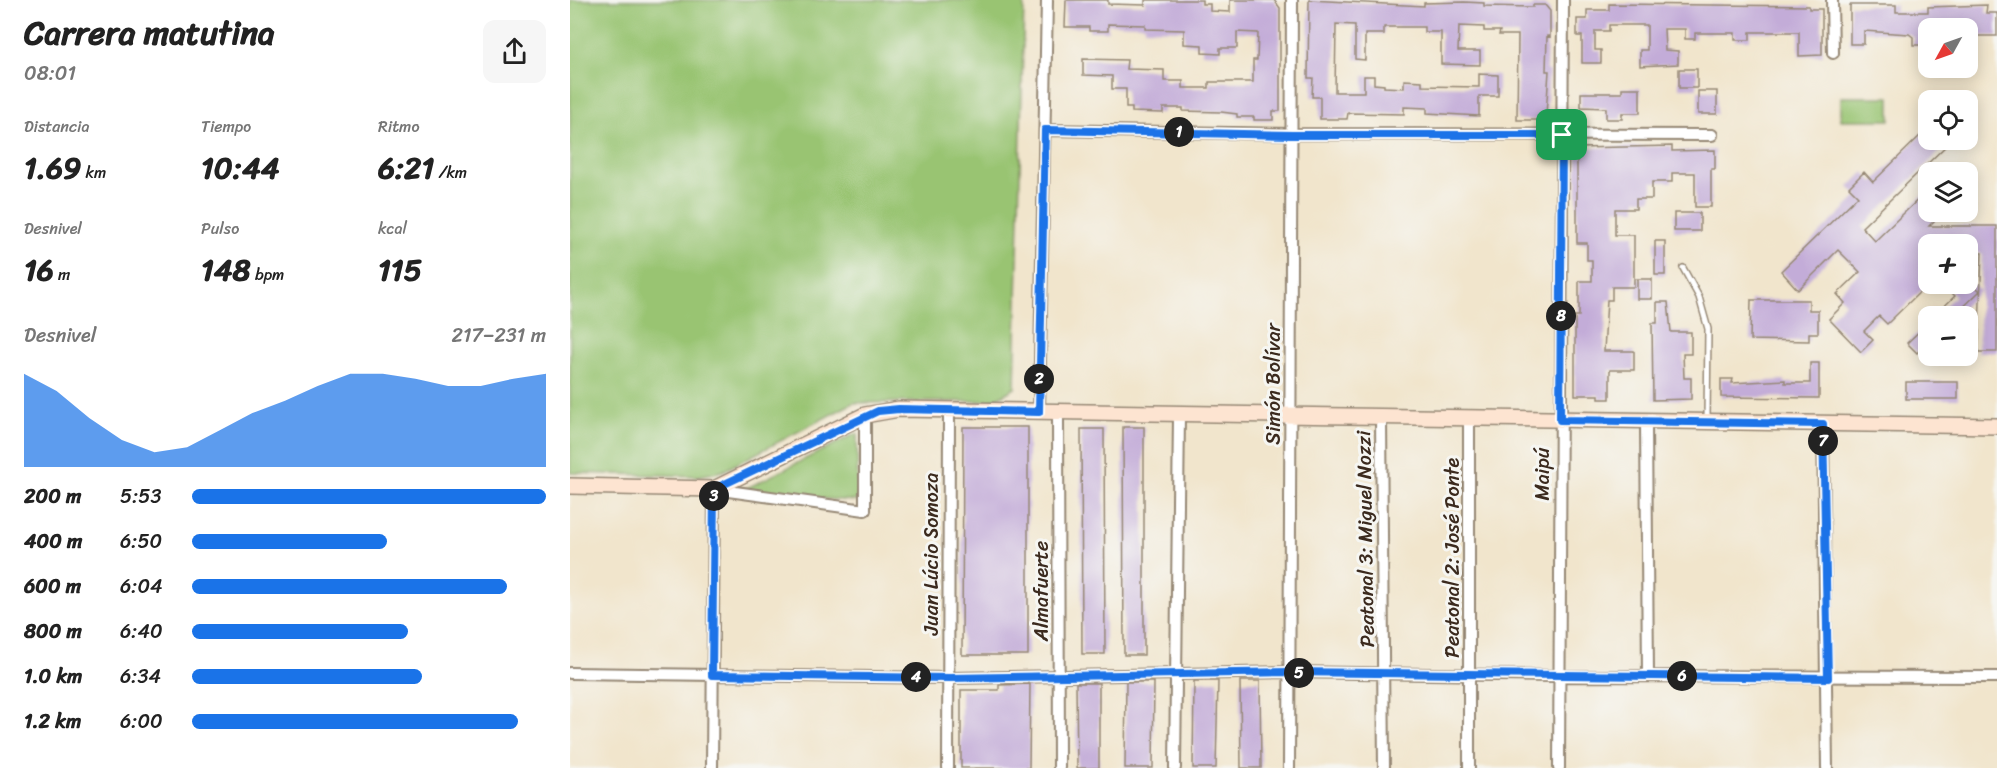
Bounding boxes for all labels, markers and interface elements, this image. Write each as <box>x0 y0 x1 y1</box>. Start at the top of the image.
text: Carrera matutina <box>24 4 275 62</box>
north arrow <box>1918 18 1978 78</box>
map controls <box>1918 18 1978 366</box>
button: share <box>483 20 546 83</box>
text: 08:01 <box>24 56 76 91</box>
button: locate <box>1918 90 1978 150</box>
pin <box>1536 109 1587 160</box>
text: Distancia <box>24 112 90 141</box>
text: Tiempo <box>201 112 251 141</box>
text: Ritmo <box>378 112 420 141</box>
pin: 1 <box>1164 117 1194 147</box>
text: 1 <box>1176 117 1182 146</box>
icon: arrive <box>1545 118 1578 151</box>
text: 1.69 <box>24 141 81 195</box>
text: 10:44 <box>201 141 279 195</box>
text: 6:21 <box>378 141 434 195</box>
text: km <box>81 158 106 187</box>
text: /km <box>434 158 467 187</box>
button: layers <box>1918 162 1978 222</box>
text: Desnivel <box>24 214 82 243</box>
text: Pulso <box>201 214 239 243</box>
text: kcal <box>378 214 407 243</box>
button: + <box>1918 234 1978 294</box>
text: 16 <box>24 243 54 297</box>
text: 148 <box>201 243 251 297</box>
text: 115 <box>378 243 422 297</box>
text: m <box>54 260 70 289</box>
text: bpm <box>251 260 284 289</box>
pin: 8 <box>1546 301 1576 331</box>
text: 8 <box>1556 301 1566 330</box>
button: − <box>1918 306 1978 366</box>
text: Desnivel <box>24 318 96 353</box>
text: 217–231 m <box>451 318 546 353</box>
street label: Simón Bolívar <box>1256 322 1291 445</box>
pin: 2 <box>1024 364 1054 394</box>
text: 2 <box>1034 364 1044 393</box>
pin: 7 <box>1808 426 1838 456</box>
text: 7 <box>1818 426 1828 455</box>
street label: Peatonal 3: Miguel Nozzi <box>1346 429 1385 648</box>
street label: Maipú <box>1525 447 1560 501</box>
street label: Peatonal 2: José Ponte <box>1435 458 1470 658</box>
street label: Juan Lúcio Somoza <box>914 473 949 636</box>
text: 200 m <box>24 479 81 514</box>
text: 5:53 <box>120 479 161 514</box>
pin: 3 <box>699 481 729 511</box>
text: 3 <box>710 481 718 510</box>
text: 400 m <box>24 524 82 559</box>
text: 6:50 <box>120 524 162 559</box>
street label: Almafuerte <box>1024 541 1059 642</box>
text: 600 m <box>24 569 81 604</box>
text: 6:04 <box>120 569 163 604</box>
text: 800 m <box>24 614 82 649</box>
text: 6:40 <box>120 614 163 649</box>
pin: 5 <box>1284 658 1314 688</box>
text: 5 <box>1294 658 1304 687</box>
text: 1.0 km <box>24 659 82 694</box>
text: 6:34 <box>120 659 161 694</box>
pin: 6 <box>1667 661 1697 691</box>
text: 6 <box>1677 661 1687 690</box>
pin: 4 <box>901 662 931 692</box>
text: 4 <box>911 662 921 691</box>
text: 1.2 km <box>24 704 81 739</box>
text: 6:00 <box>120 704 163 739</box>

